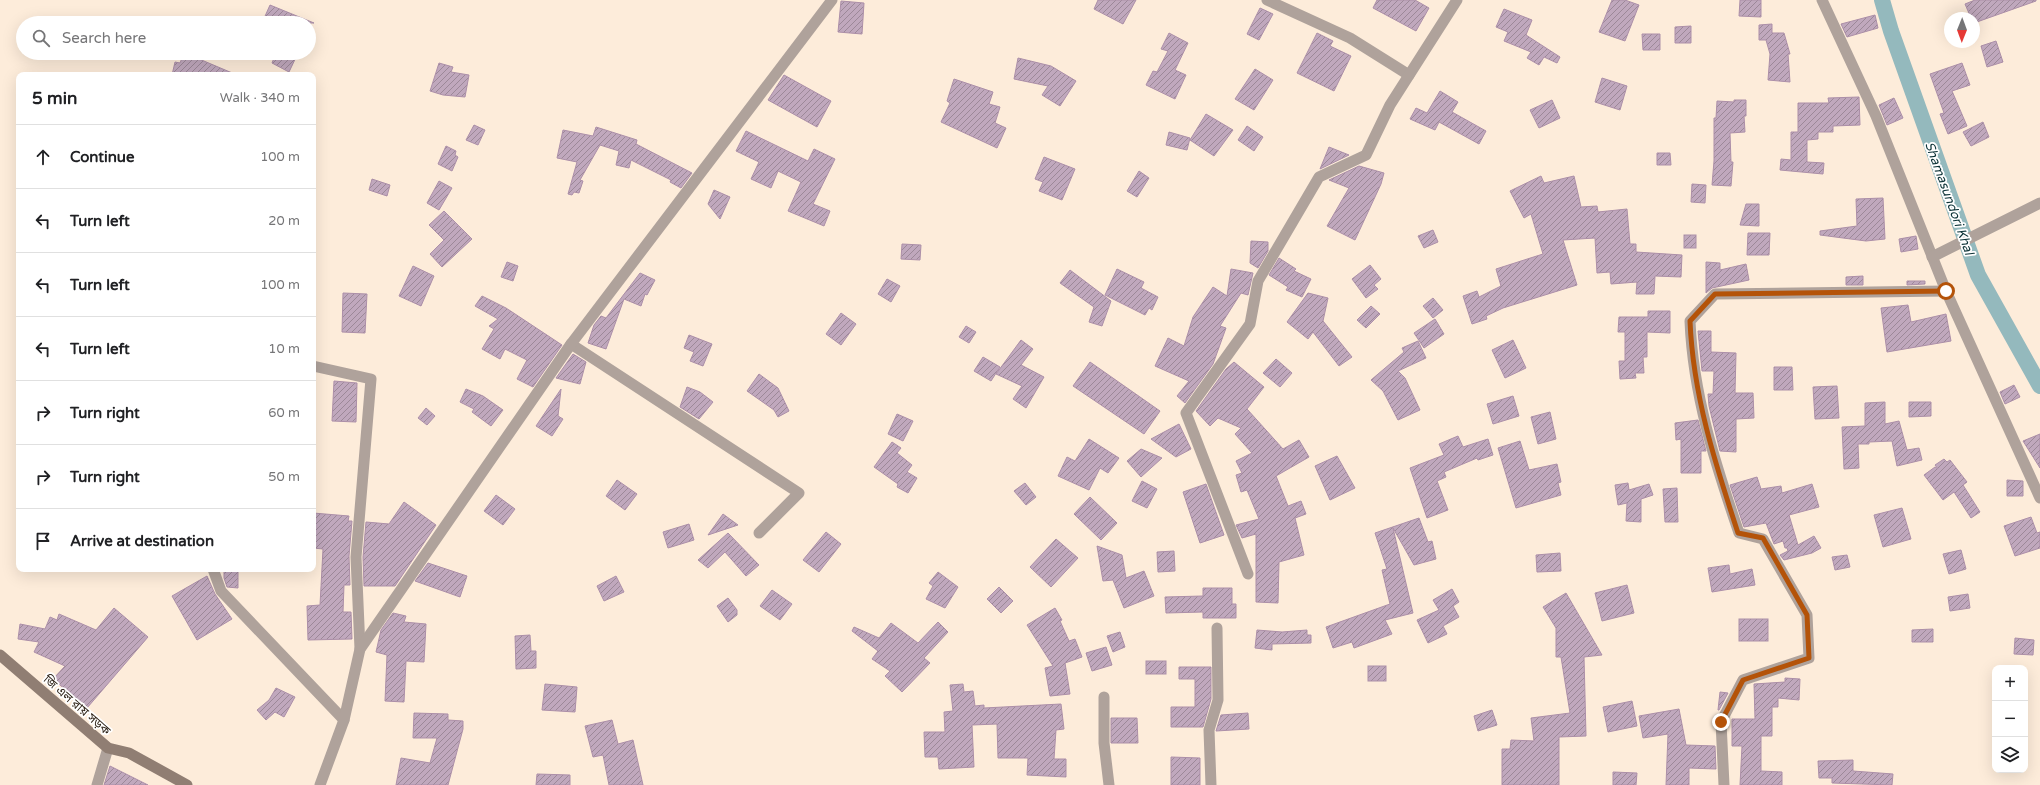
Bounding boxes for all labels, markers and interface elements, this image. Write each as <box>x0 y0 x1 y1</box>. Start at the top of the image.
north arrow <box>1944 12 1980 48</box>
search box <box>16 16 316 60</box>
icon: search <box>30 27 52 49</box>
text: Search here <box>62 29 146 47</box>
text: 5 min <box>32 88 77 109</box>
text: Walk · 340 m <box>220 90 300 106</box>
water label: Shamasundori Khal <box>1921 140 1978 259</box>
icon: ahead <box>32 146 54 168</box>
text: Continue <box>70 148 134 166</box>
text: 100 m <box>260 149 300 165</box>
icon: left <box>32 210 54 232</box>
text: Turn left <box>70 212 130 230</box>
text: 20 m <box>268 213 300 229</box>
icon: left <box>32 274 54 296</box>
text: Turn left <box>70 276 130 294</box>
text: 100 m <box>260 277 300 293</box>
route start <box>1937 282 1955 300</box>
icon: left <box>32 338 54 360</box>
text: Turn left <box>70 340 130 358</box>
text: 10 m <box>268 341 300 357</box>
icon: right <box>32 402 54 424</box>
text: Turn right <box>70 404 140 422</box>
text: 60 m <box>268 405 300 421</box>
icon: right <box>32 466 54 488</box>
text: Turn right <box>70 468 140 486</box>
text: 50 m <box>268 469 300 485</box>
icon: arrive <box>32 530 54 552</box>
text: Arrive at destination <box>70 532 214 550</box>
map controls <box>1992 665 2028 773</box>
button: + <box>1992 665 2028 701</box>
street label: জি এল রায় সড়ক <box>40 671 114 738</box>
button: − <box>1992 701 2028 737</box>
route end <box>1712 713 1730 731</box>
button: layers <box>1992 737 2028 773</box>

